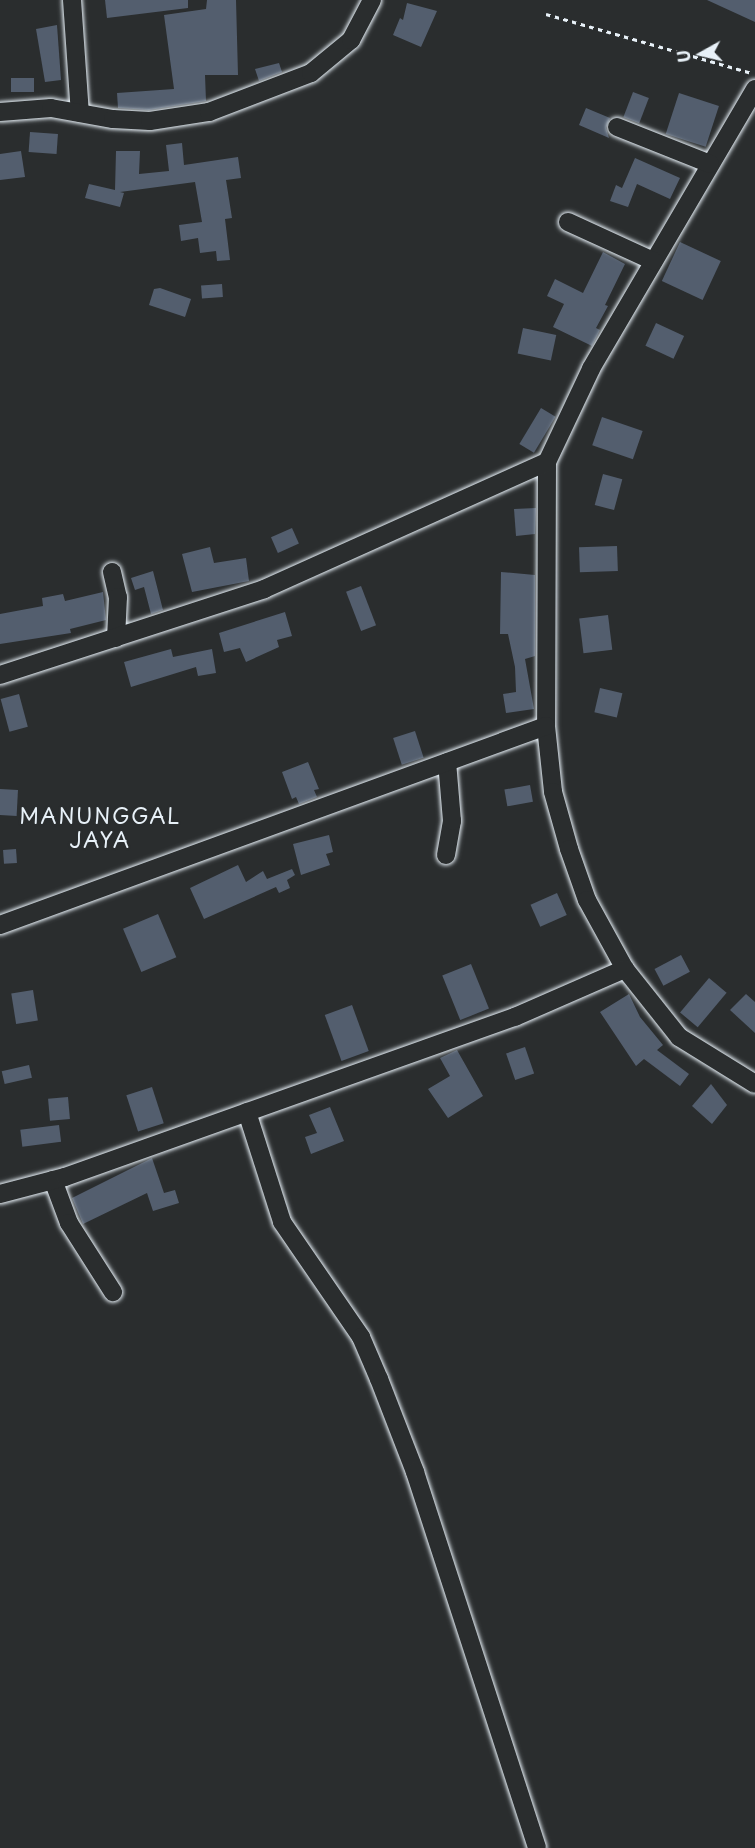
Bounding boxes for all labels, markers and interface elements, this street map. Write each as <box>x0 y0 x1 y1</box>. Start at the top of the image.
north arrow <box>671 24 731 84</box>
text: U <box>670 49 696 64</box>
district label: MANUNGGAL JAYA <box>20 802 180 852</box>

